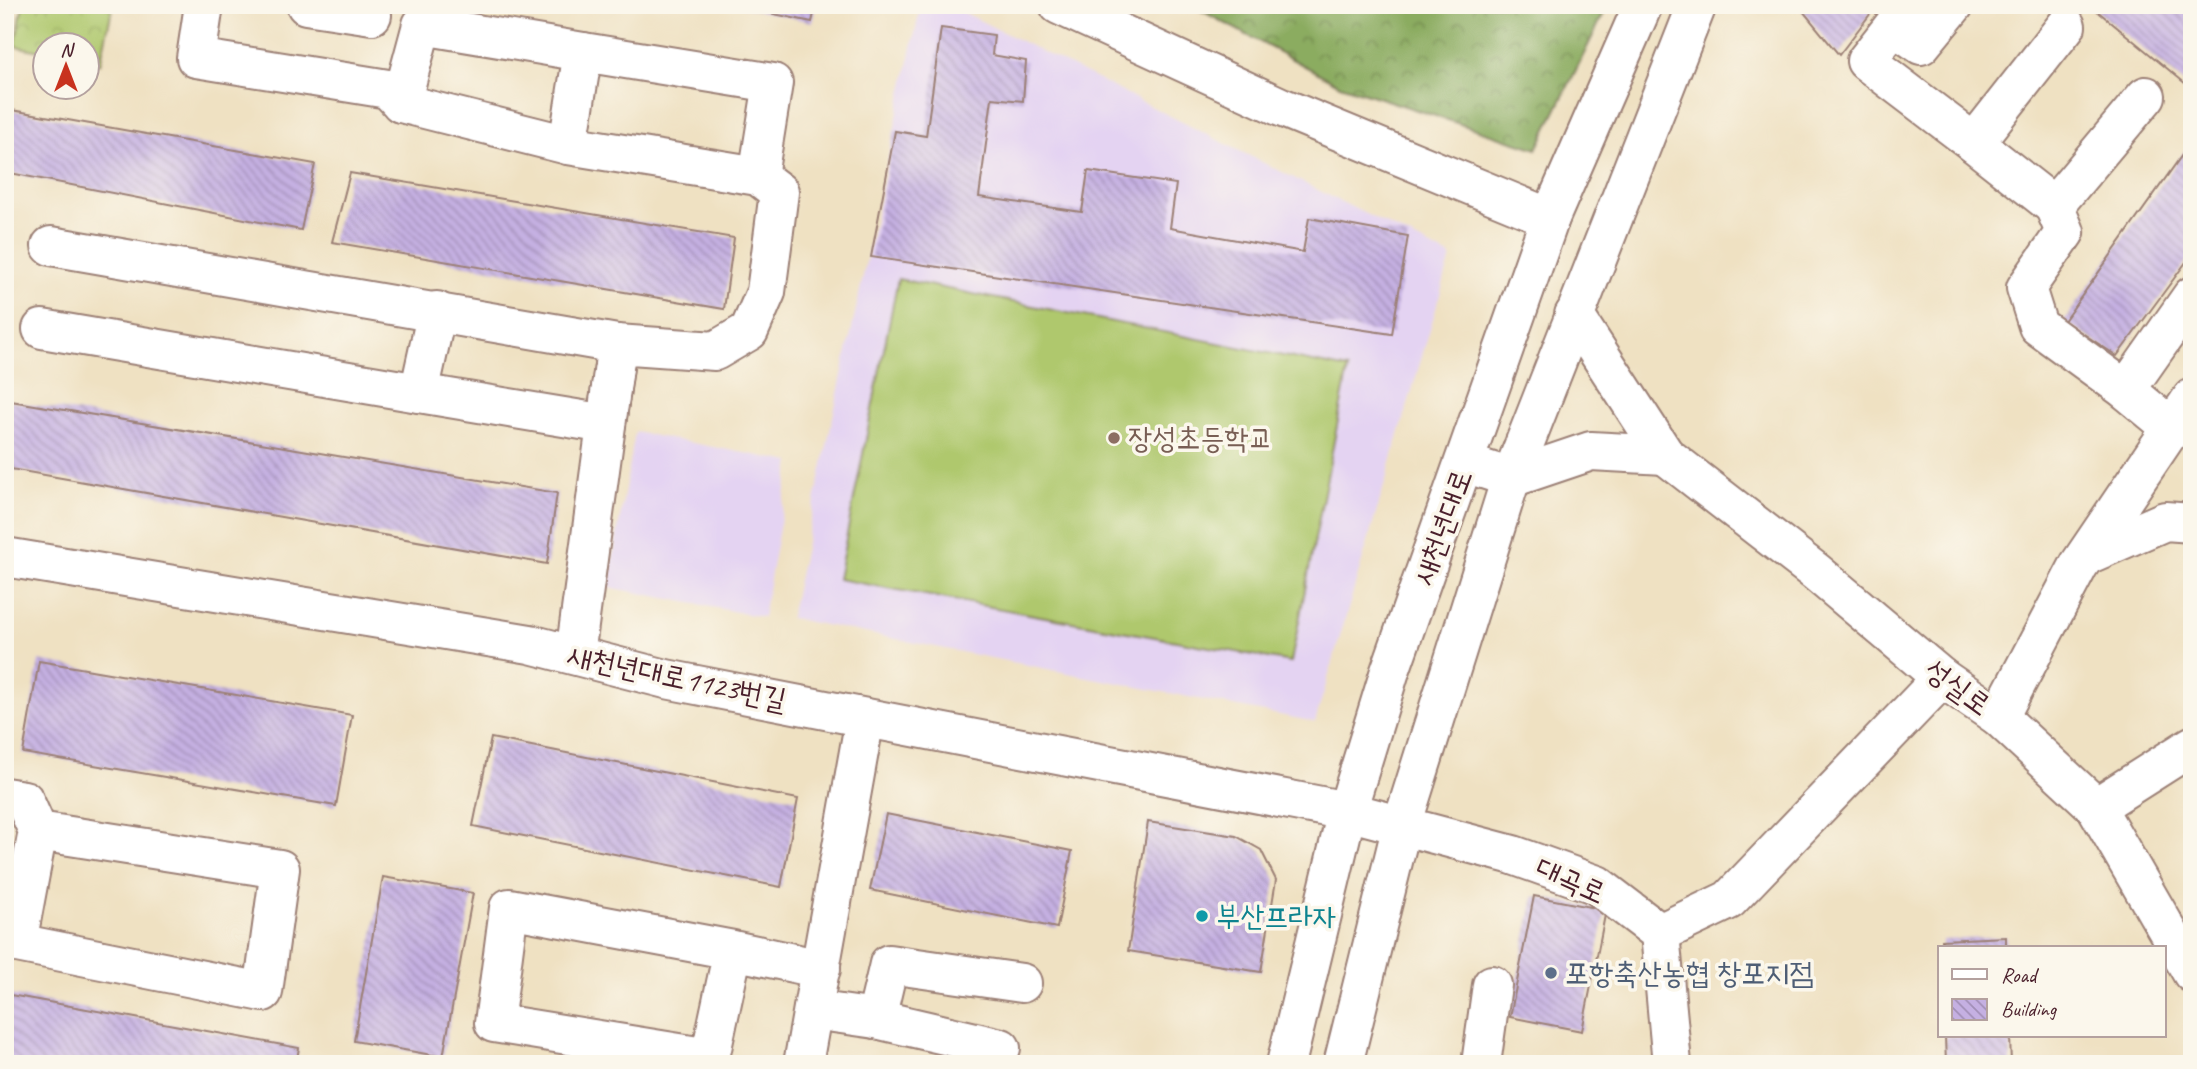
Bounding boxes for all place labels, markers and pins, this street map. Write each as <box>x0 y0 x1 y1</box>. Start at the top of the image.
place label: 장성초등학교 <box>1128 419 1273 457</box>
marker: 장성초등학교 <box>1106 430 1122 446</box>
place label: 부산프라자 <box>1216 897 1337 935</box>
marker: 부산프라자 <box>1194 908 1210 924</box>
place label: 포항축산농협 창포지점 <box>1565 954 1814 992</box>
marker: 포항축산농협 창포지점 <box>1543 965 1559 981</box>

